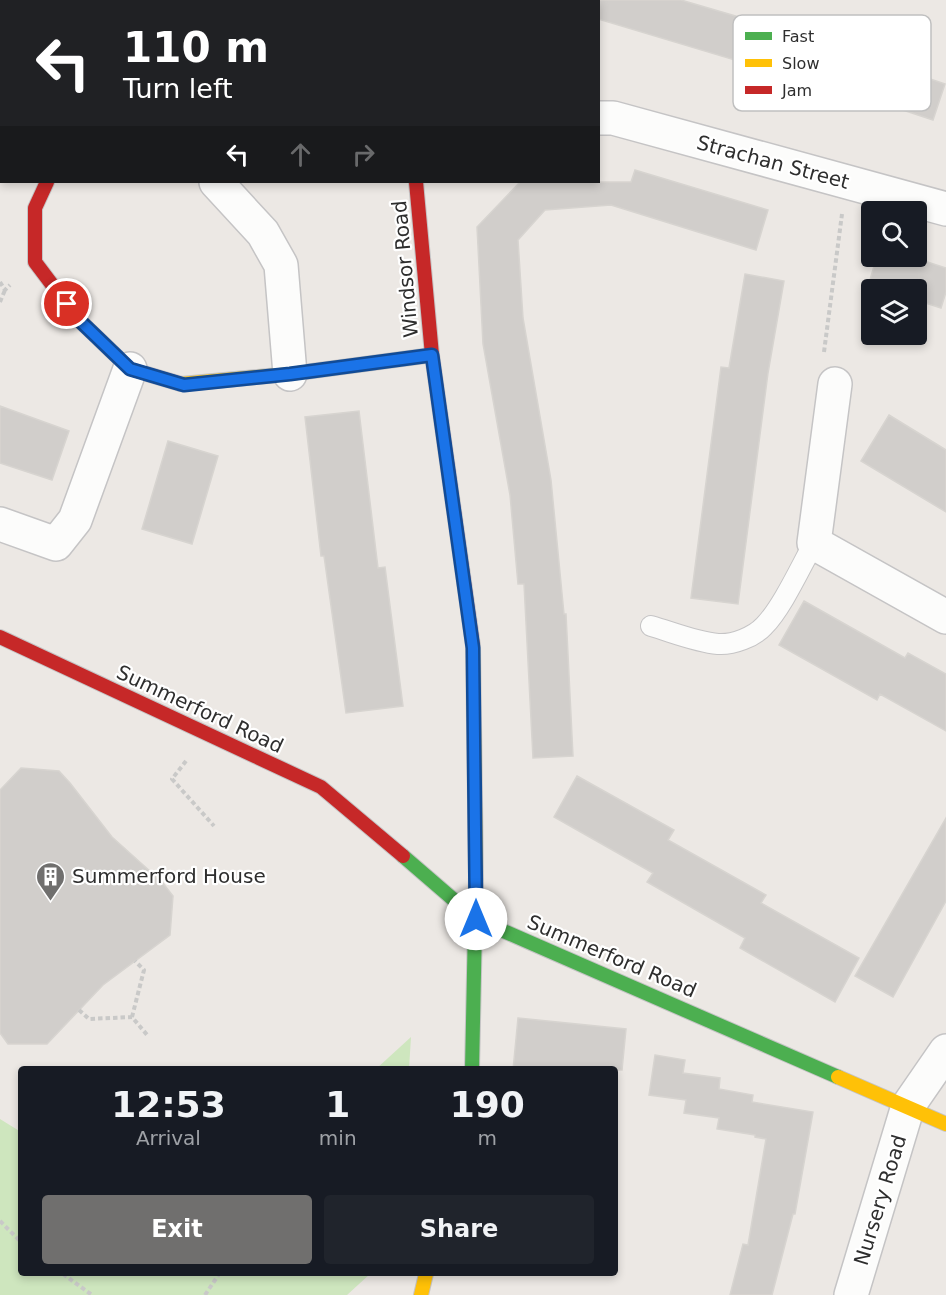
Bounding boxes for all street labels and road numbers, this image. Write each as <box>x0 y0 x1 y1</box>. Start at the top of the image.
street label: Strachan Street <box>694 130 852 194</box>
street label: Windsor Road <box>387 199 423 339</box>
street label: Summerford Road <box>113 660 287 758</box>
street label: Summerford Road <box>524 910 700 1002</box>
street label: Nursery Road <box>849 1132 911 1268</box>

